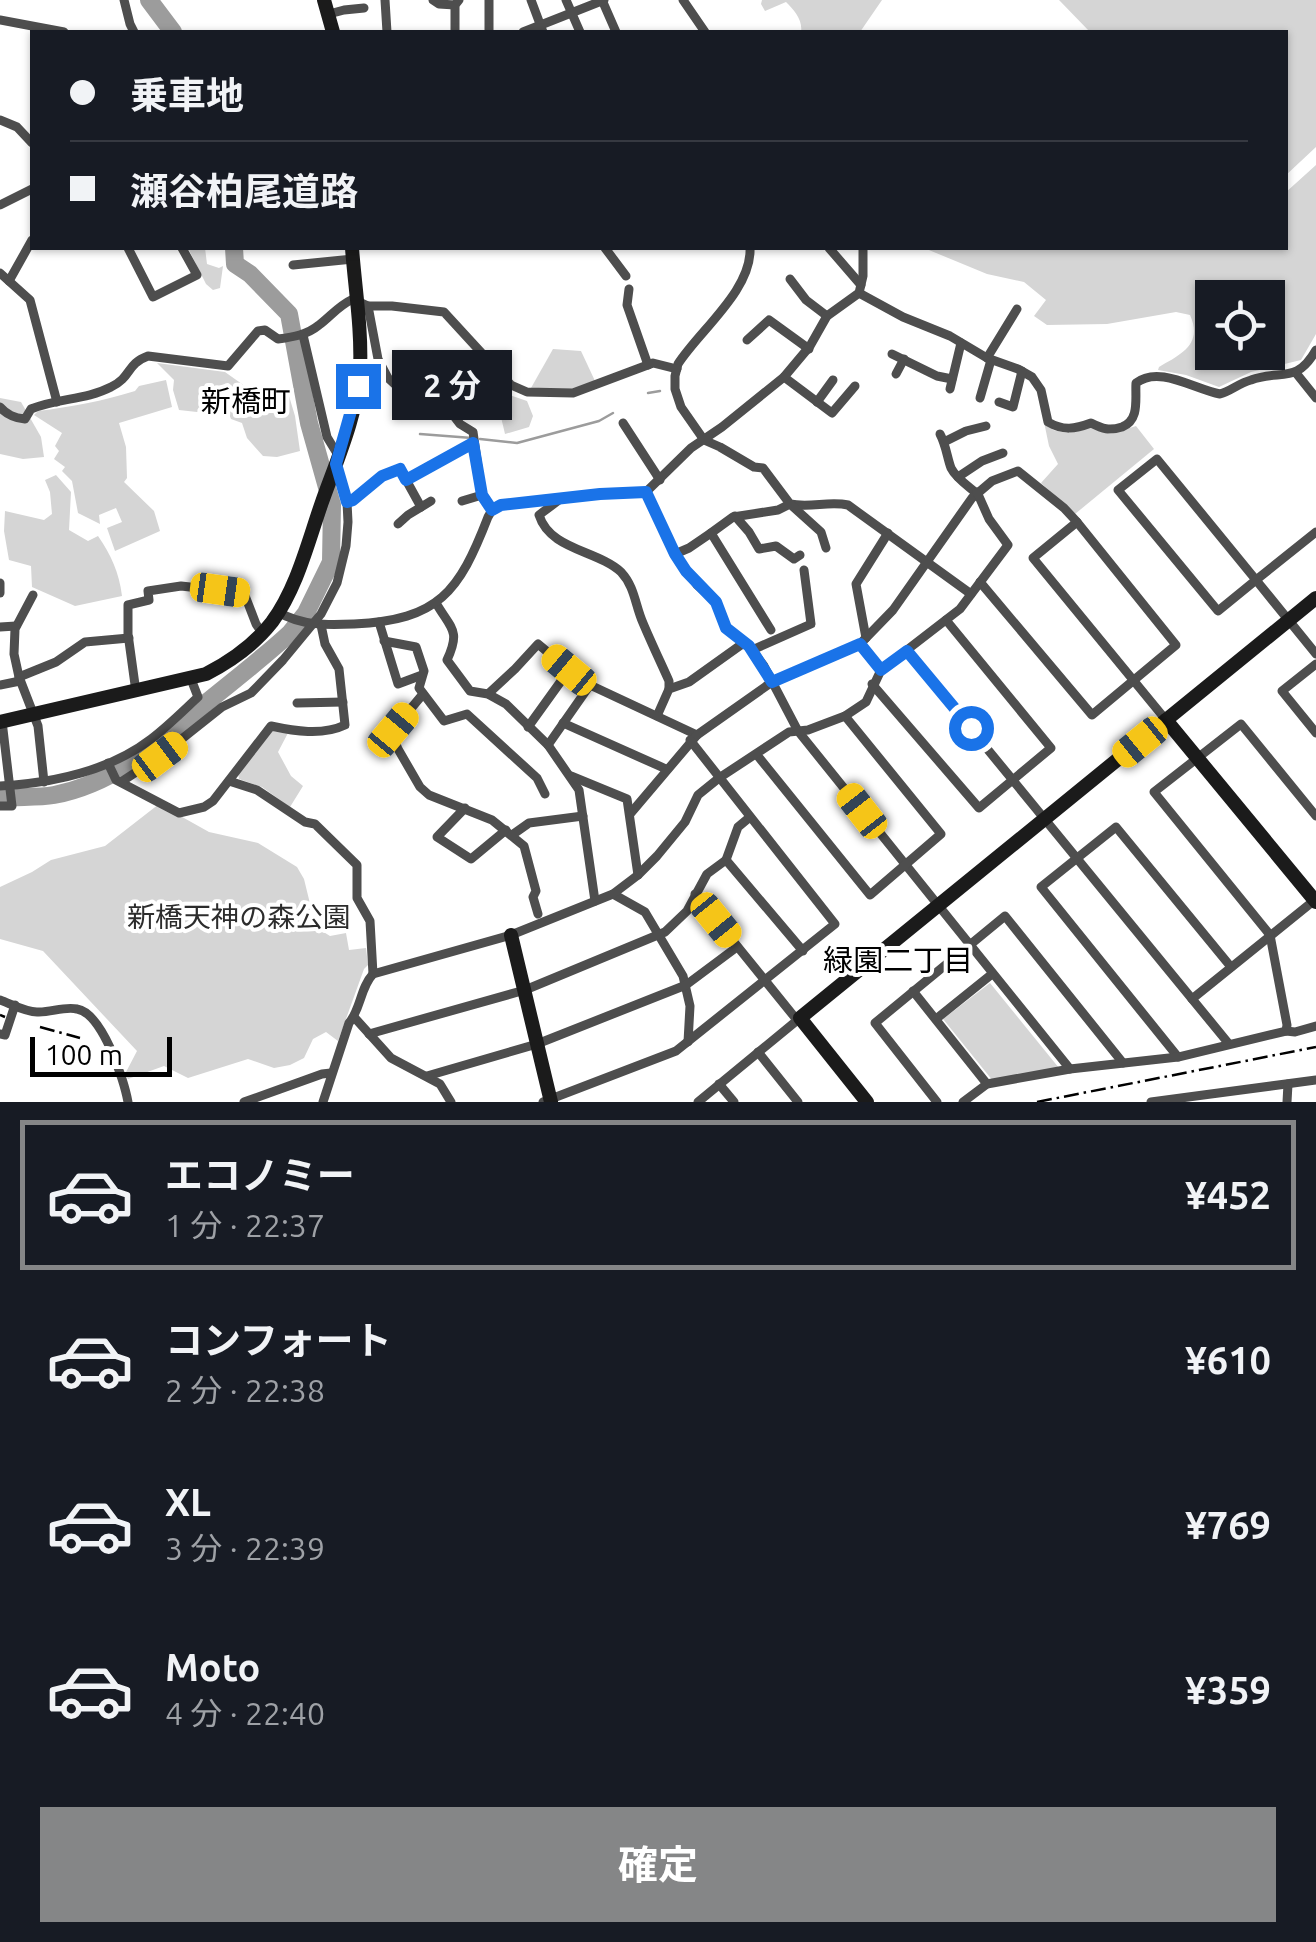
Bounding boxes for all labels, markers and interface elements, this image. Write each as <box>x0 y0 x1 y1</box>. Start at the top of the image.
text: 乗車地 <box>130 74 244 116</box>
text: 瀬谷柏尾道路 <box>130 170 358 212</box>
map controls <box>1195 280 1285 370</box>
button: locate <box>1195 280 1285 370</box>
callout: 2 分 <box>393 351 513 421</box>
route end <box>336 364 381 409</box>
text: 2 分 <box>423 367 481 403</box>
district label: 新橋町 <box>201 384 291 418</box>
car <box>188 571 252 609</box>
car <box>536 639 602 701</box>
car <box>362 697 424 763</box>
route start <box>949 706 994 751</box>
car <box>1107 711 1173 773</box>
car <box>127 727 193 787</box>
car <box>832 778 892 844</box>
car <box>685 887 747 953</box>
park label: 新橋天神の森公園 <box>127 901 351 932</box>
district label: 緑園二丁目 <box>823 943 973 977</box>
scale bar <box>30 1032 172 1076</box>
text: 100 m <box>45 1039 123 1070</box>
icon: car <box>45 1150 135 1240</box>
text: エコノミー <box>165 1154 355 1196</box>
text: ¥452 <box>1185 1174 1271 1216</box>
text: 1 分 · 22:37 <box>165 1207 325 1243</box>
icon: car <box>45 1315 135 1405</box>
text: コンフォート <box>165 1319 392 1361</box>
text: ¥610 <box>1185 1339 1271 1381</box>
text: 2 分 · 22:38 <box>165 1372 325 1408</box>
icon: car <box>45 1480 135 1570</box>
text: XL <box>165 1481 211 1523</box>
text: ¥769 <box>1185 1504 1271 1546</box>
text: 3 分 · 22:39 <box>165 1530 325 1566</box>
icon: car <box>45 1645 135 1735</box>
text: Moto <box>165 1646 260 1688</box>
text: ¥359 <box>1185 1669 1271 1711</box>
text: 4 分 · 22:40 <box>165 1695 325 1731</box>
button: 確定 <box>40 1807 1276 1922</box>

